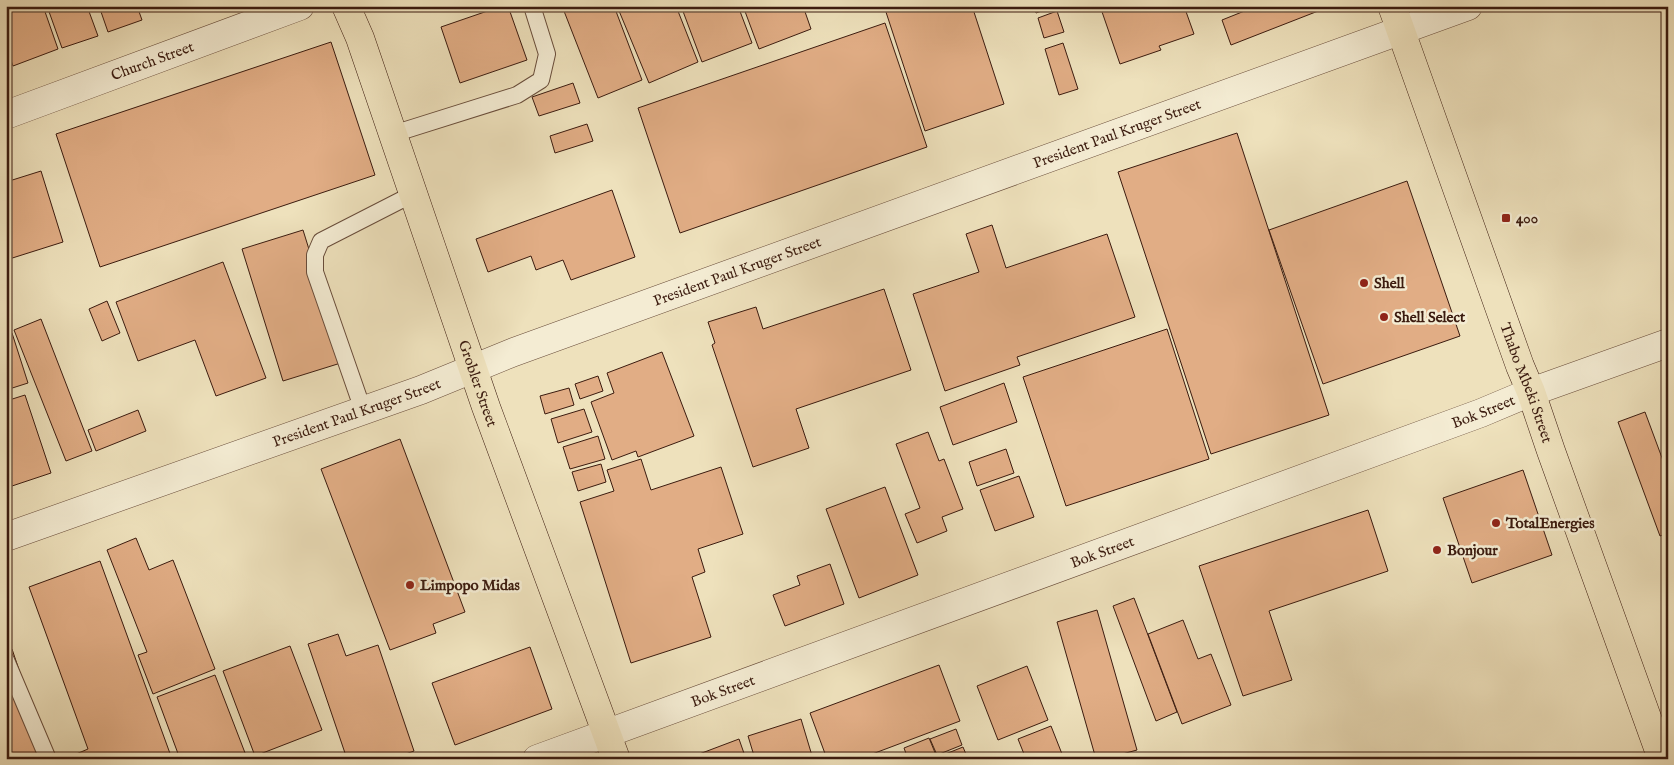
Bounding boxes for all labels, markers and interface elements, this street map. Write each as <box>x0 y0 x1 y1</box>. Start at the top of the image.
street label: Church Street <box>108 37 196 85</box>
street label: President Paul Kruger Street <box>1030 94 1203 172</box>
place label: 400 <box>1516 209 1538 228</box>
marker: 400 <box>1500 212 1512 224</box>
street label: President Paul Kruger Street <box>651 232 824 310</box>
place label: Shell <box>1374 274 1406 293</box>
marker: Shell <box>1358 277 1370 289</box>
place label: Shell Select <box>1394 308 1466 327</box>
marker: Shell Select <box>1378 311 1390 323</box>
street label: Thabo Mbeki Street <box>1496 320 1557 445</box>
street label: Grobler Street <box>454 338 502 429</box>
street label: President Paul Kruger Street <box>270 374 443 451</box>
street label: Bok Street <box>1449 390 1518 432</box>
place label: TotalEnergies <box>1505 514 1595 533</box>
marker: TotalEnergies <box>1490 517 1502 529</box>
street label: Bok Street <box>1068 531 1137 572</box>
place label: Bonjour <box>1447 541 1498 560</box>
marker: Bonjour <box>1431 544 1443 556</box>
place label: Limpopo Midas <box>420 576 521 595</box>
marker: Limpopo Midas <box>404 579 416 591</box>
street label: Bok Street <box>688 670 757 711</box>

